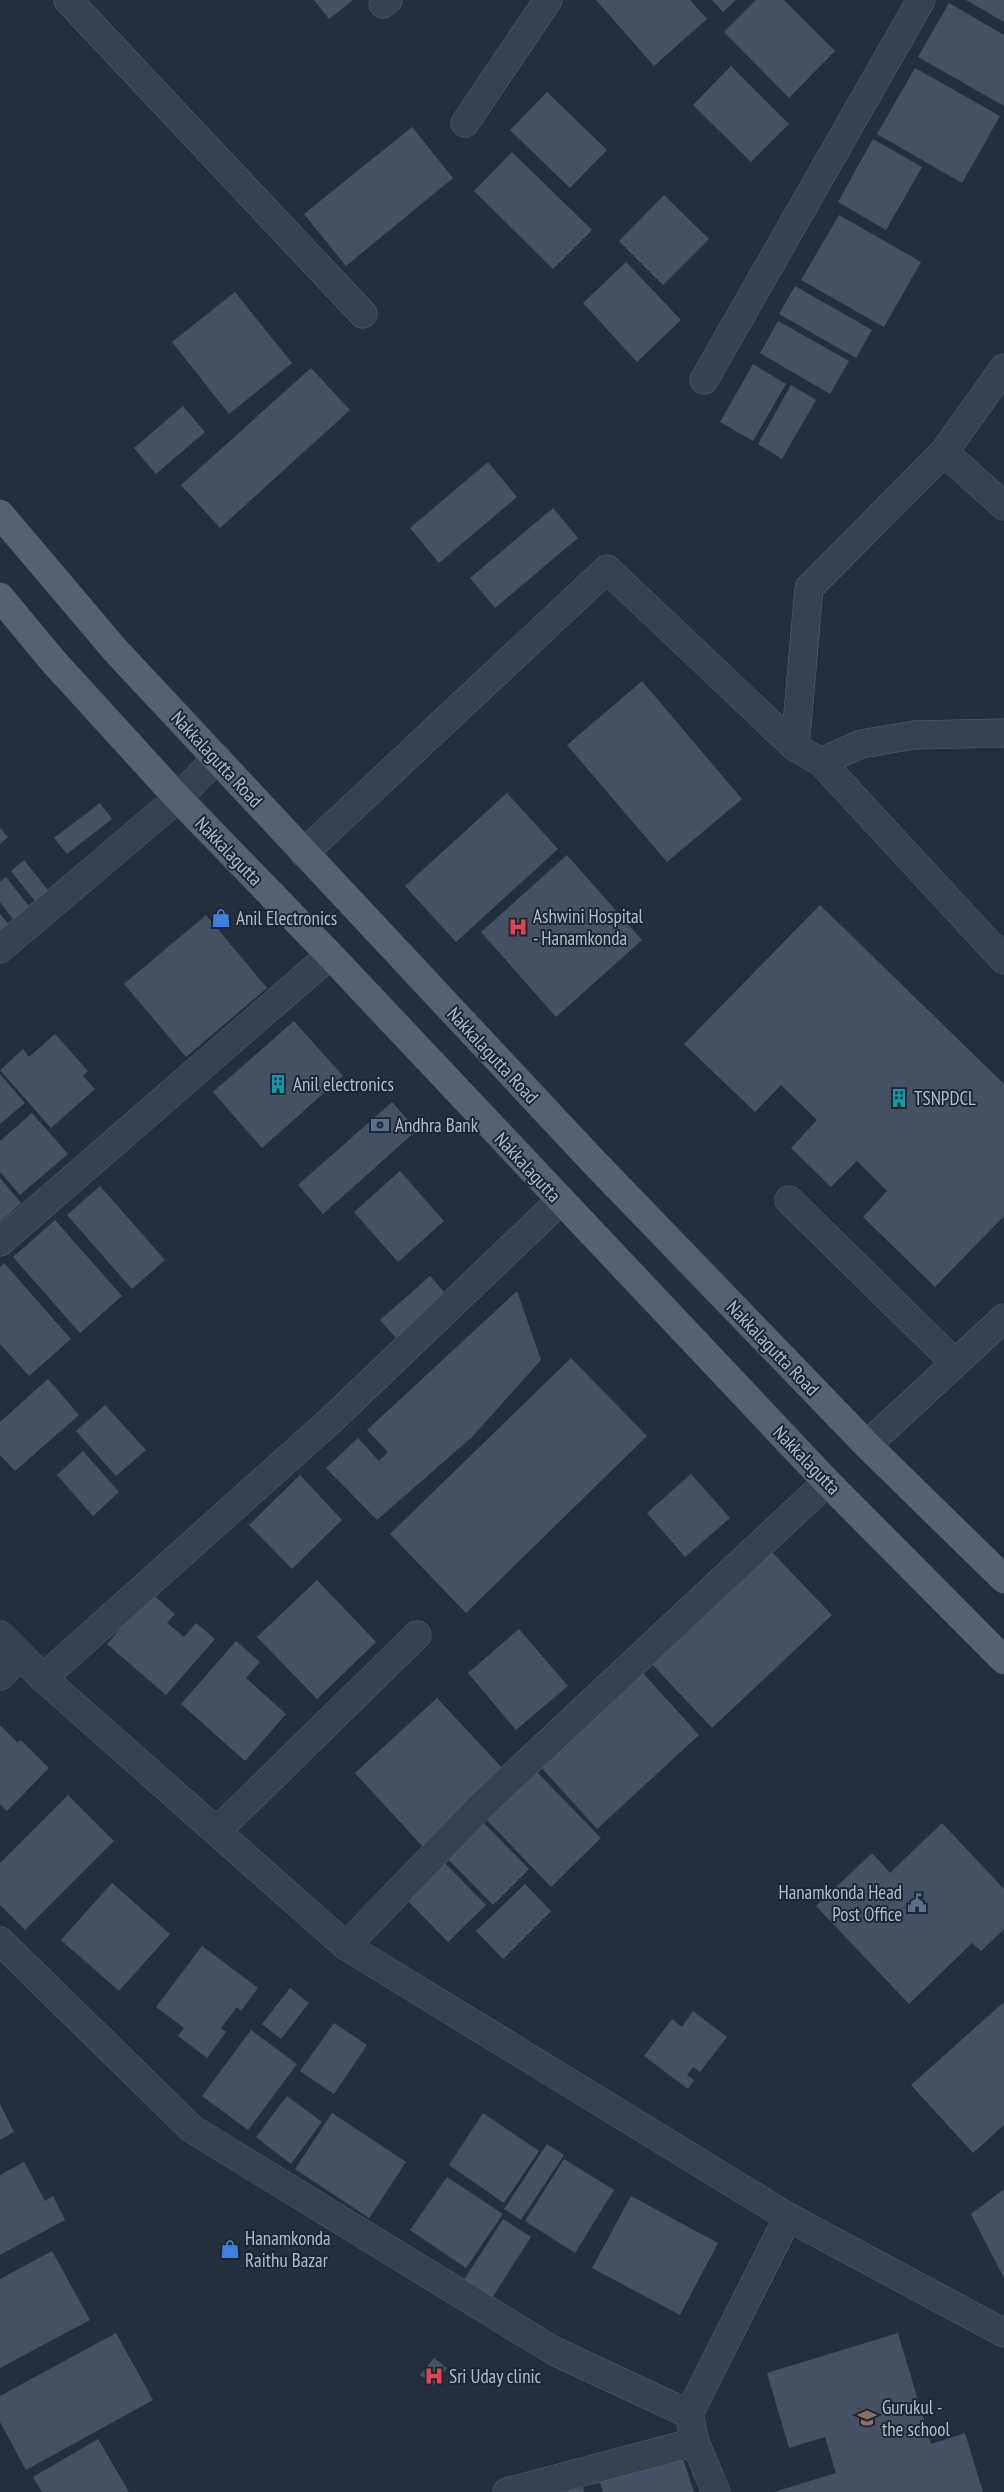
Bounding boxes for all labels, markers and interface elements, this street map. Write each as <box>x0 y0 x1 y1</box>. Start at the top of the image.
street label: Nakkalagutta Road <box>166 706 268 812</box>
street label: Nakkalagutta <box>190 811 268 891</box>
place label: Ashwini Hospital - Hanamkonda <box>533 904 644 950</box>
place label: Anil Electronics <box>236 906 337 930</box>
shop icon: Anil Electronics <box>210 907 232 929</box>
hospital icon: Ashwini Hospital - Hanamkonda <box>507 916 529 938</box>
street label: Nakkalagutta Road <box>442 1002 544 1108</box>
place label: Anil electronics <box>293 1072 394 1096</box>
building icon: Anil electronics <box>267 1073 289 1095</box>
place label: TSNPDCL <box>914 1086 976 1110</box>
building icon: TSNPDCL <box>888 1087 910 1109</box>
place label: Andhra Bank <box>395 1113 479 1137</box>
bank icon: Andhra Bank <box>369 1114 391 1136</box>
street label: Nakkalagutta <box>490 1127 566 1207</box>
street label: Nakkalagutta Road <box>722 1295 824 1401</box>
street label: Nakkalagutta <box>768 1420 846 1500</box>
place label: Hanamkonda Head Post Office <box>778 1880 902 1926</box>
public building icon: Hanamkonda Head Post Office <box>906 1892 928 1914</box>
place label: Hanamkonda Raithu Bazar <box>245 2226 331 2272</box>
shop icon: Hanamkonda Raithu Bazar <box>219 2238 241 2260</box>
place label: Sri Uday clinic <box>449 2364 542 2388</box>
hospital icon: Sri Uday clinic <box>423 2365 445 2387</box>
place label: Gurukul - the school <box>882 2395 950 2441</box>
school or university icon: Gurukul - the school <box>856 2407 878 2429</box>

